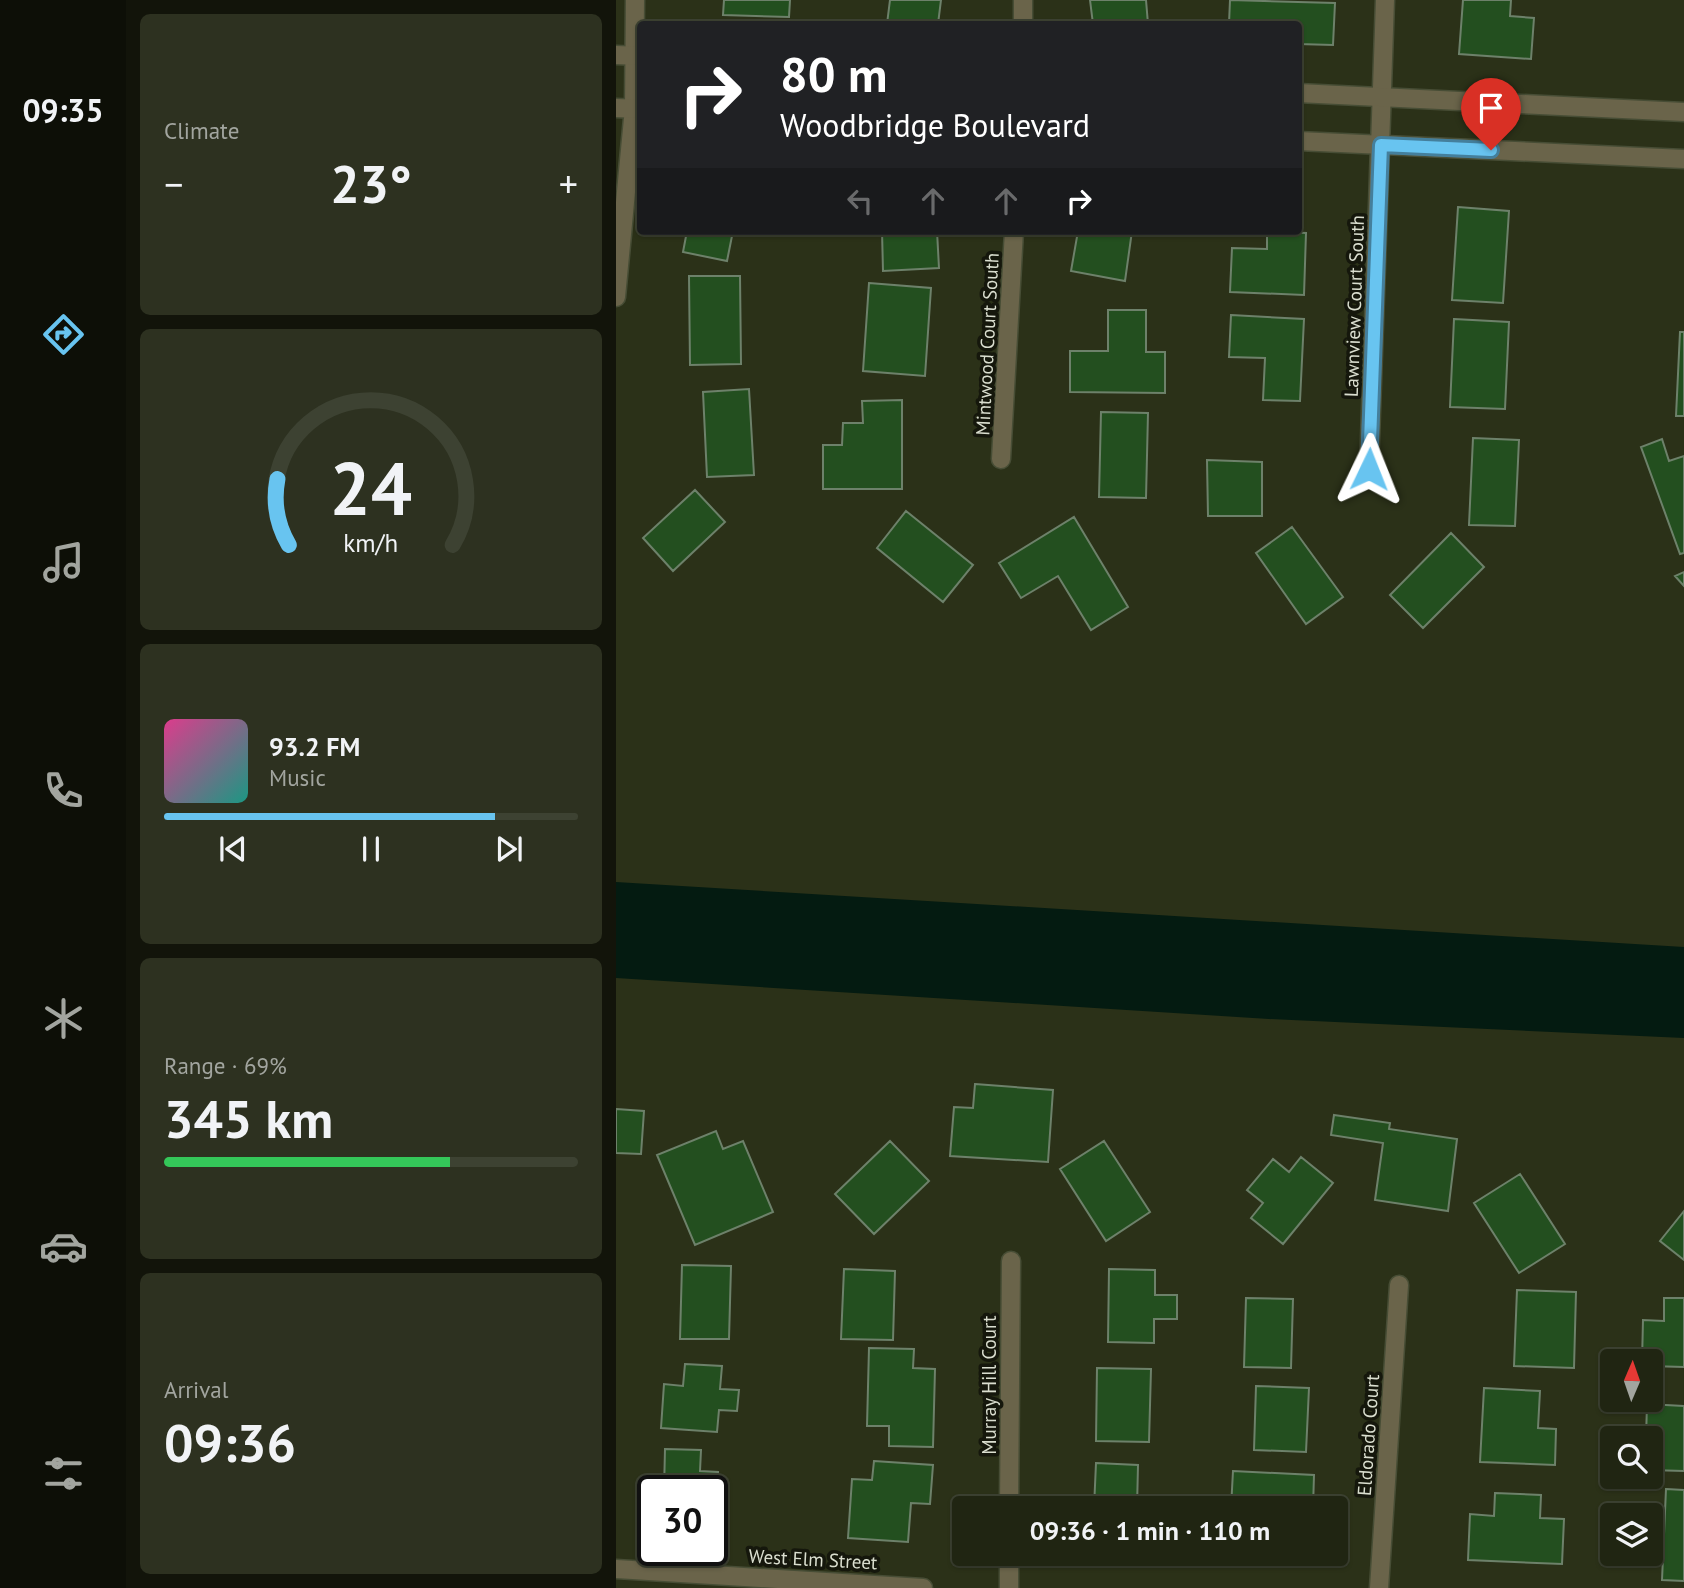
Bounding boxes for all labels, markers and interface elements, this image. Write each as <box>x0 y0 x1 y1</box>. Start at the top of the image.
text: 80 m <box>780 42 887 106</box>
icon: right <box>665 49 756 140</box>
pin <box>1461 78 1521 150</box>
text: 09:35 <box>22 89 104 131</box>
icon: arrive <box>1472 89 1510 127</box>
text: Woodbridge Boulevard <box>780 104 1090 146</box>
text: Climate <box>164 116 239 145</box>
text: 23° <box>330 150 412 217</box>
text: − <box>164 159 183 208</box>
text: + <box>559 159 578 208</box>
icon: left <box>841 182 879 220</box>
icon: ahead <box>914 182 952 220</box>
icon: ahead <box>987 182 1025 220</box>
icon: right <box>1060 182 1098 220</box>
street label: Lawnview Court South <box>1339 215 1369 397</box>
street label: Mintwood Court South <box>970 252 1004 436</box>
icon: directions <box>39 310 88 359</box>
position arrow <box>1332 432 1406 506</box>
text: 24 <box>330 442 412 536</box>
text: km/h <box>344 527 398 559</box>
icon: music <box>39 538 88 587</box>
text: 93.2 FM <box>269 730 360 763</box>
text: Music <box>269 763 326 792</box>
icon: phone <box>39 766 88 815</box>
icon: previous <box>214 830 252 868</box>
icon: pause <box>352 830 390 868</box>
icon: next <box>490 830 528 868</box>
icon: climate <box>39 994 88 1043</box>
text: Range · 69% <box>164 1051 287 1080</box>
text: 345 km <box>164 1085 333 1152</box>
icon: car <box>39 1222 88 1271</box>
street label: Murray Hill Court <box>977 1315 1001 1454</box>
north arrow <box>1600 1349 1662 1412</box>
map controls <box>1600 1349 1663 1566</box>
street label: Eldorado Court <box>1352 1373 1384 1496</box>
text: Arrival <box>164 1375 228 1404</box>
text: 09:36 <box>164 1409 296 1476</box>
button: search <box>1600 1426 1663 1489</box>
icon: filters <box>39 1449 88 1498</box>
speed limit sign: 30 <box>637 1475 728 1566</box>
button: layers <box>1600 1503 1663 1566</box>
text: 09:36 · 1 min · 110 m <box>1030 1514 1270 1547</box>
street label: West Elm Street <box>748 1544 879 1574</box>

